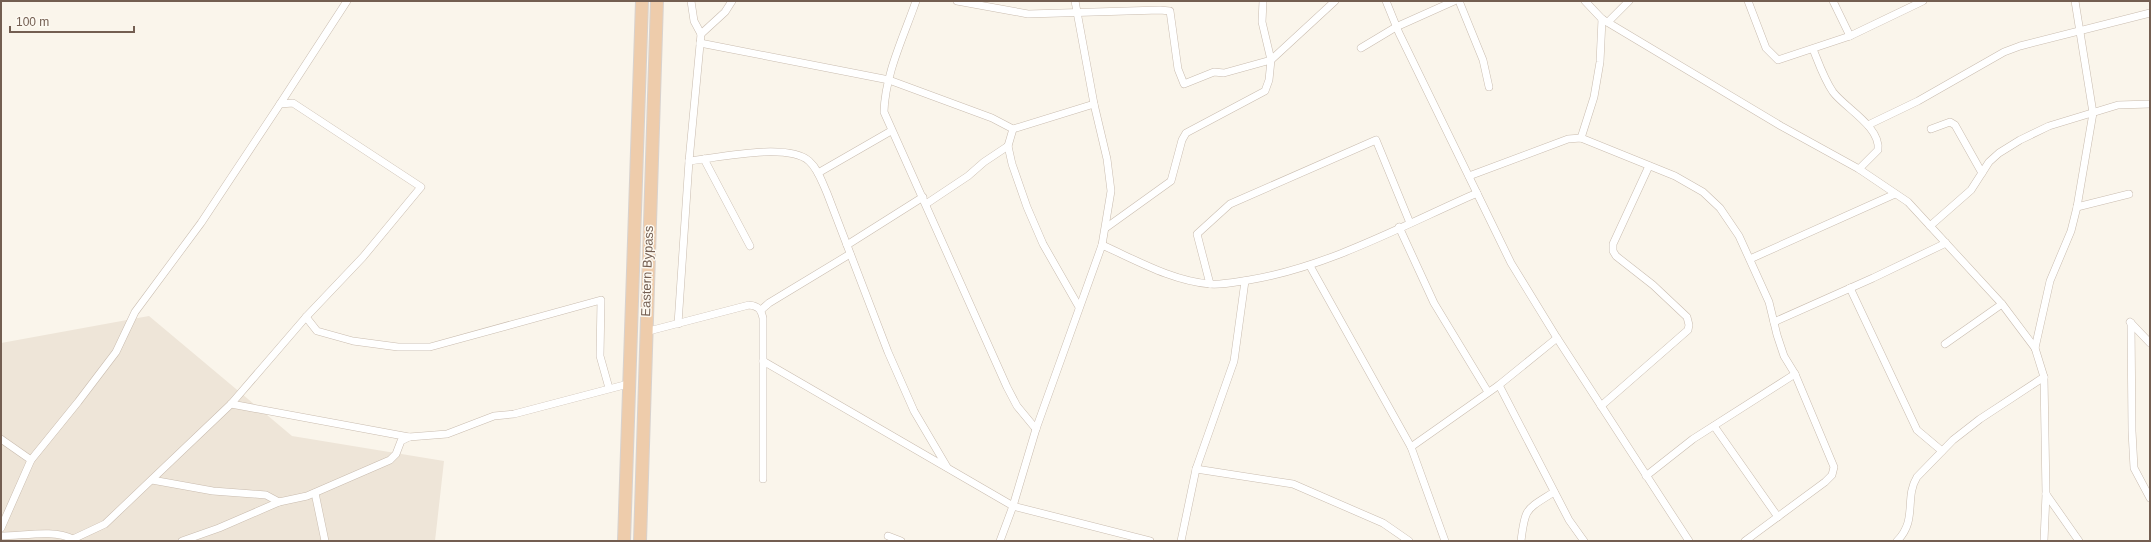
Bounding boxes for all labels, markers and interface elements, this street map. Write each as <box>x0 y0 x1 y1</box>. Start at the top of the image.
scale bar <box>10 8 134 34</box>
text: 100 m <box>16 15 49 29</box>
street label: Eastern Bypass <box>638 225 656 317</box>

